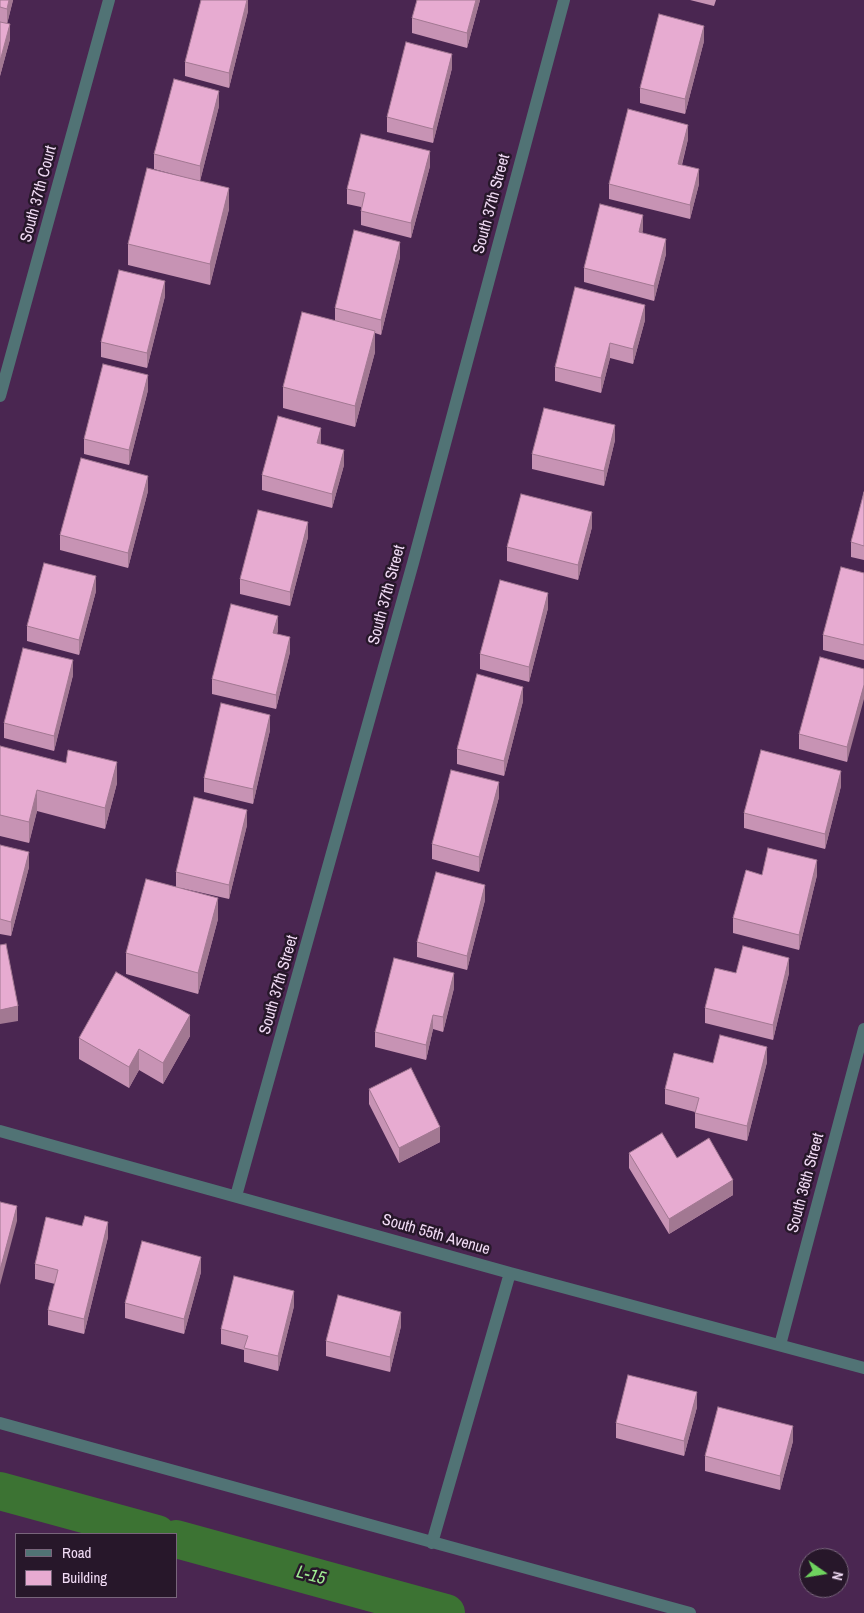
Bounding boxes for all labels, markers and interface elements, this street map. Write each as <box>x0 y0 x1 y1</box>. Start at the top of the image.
street label: South 37th Court <box>17 144 61 244</box>
street label: South 37th Street <box>470 152 514 256</box>
street label: South 37th Street <box>365 543 409 647</box>
street label: South 37th Street <box>256 933 302 1037</box>
street label: South 36th Street <box>784 1131 828 1235</box>
street label: South 55th Avenue <box>380 1210 492 1260</box>
legend <box>15 1533 178 1598</box>
text: Road <box>62 1542 91 1563</box>
north arrow <box>799 1548 849 1598</box>
water label: L-15 <box>294 1562 328 1590</box>
text: Building <box>62 1567 107 1588</box>
text: N <box>828 1570 847 1582</box>

